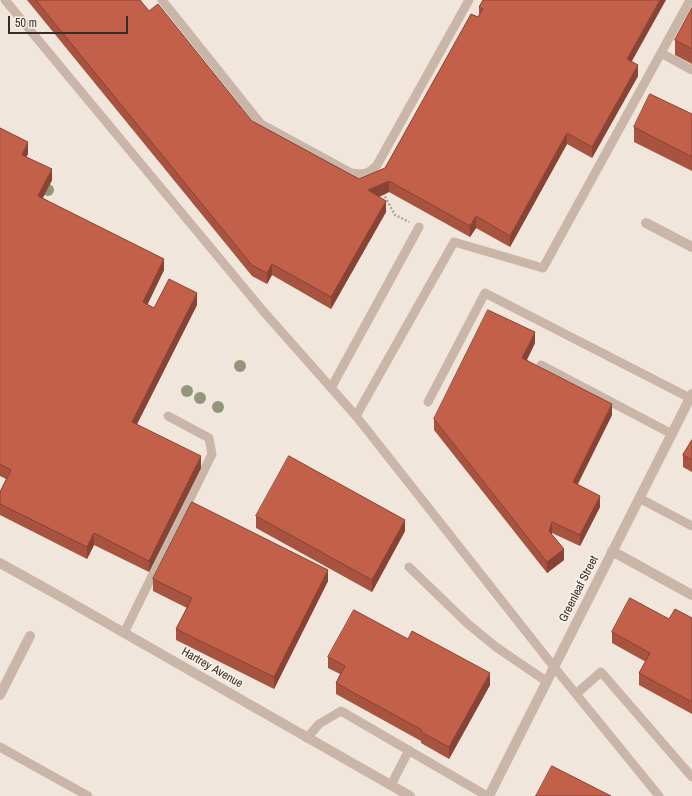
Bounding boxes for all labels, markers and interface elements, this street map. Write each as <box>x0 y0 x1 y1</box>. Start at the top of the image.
scale bar <box>10 8 130 34</box>
text: 50 m <box>15 15 37 31</box>
street label: Greenleaf Street <box>556 554 602 624</box>
street label: Hartrey Avenue <box>179 645 245 691</box>

